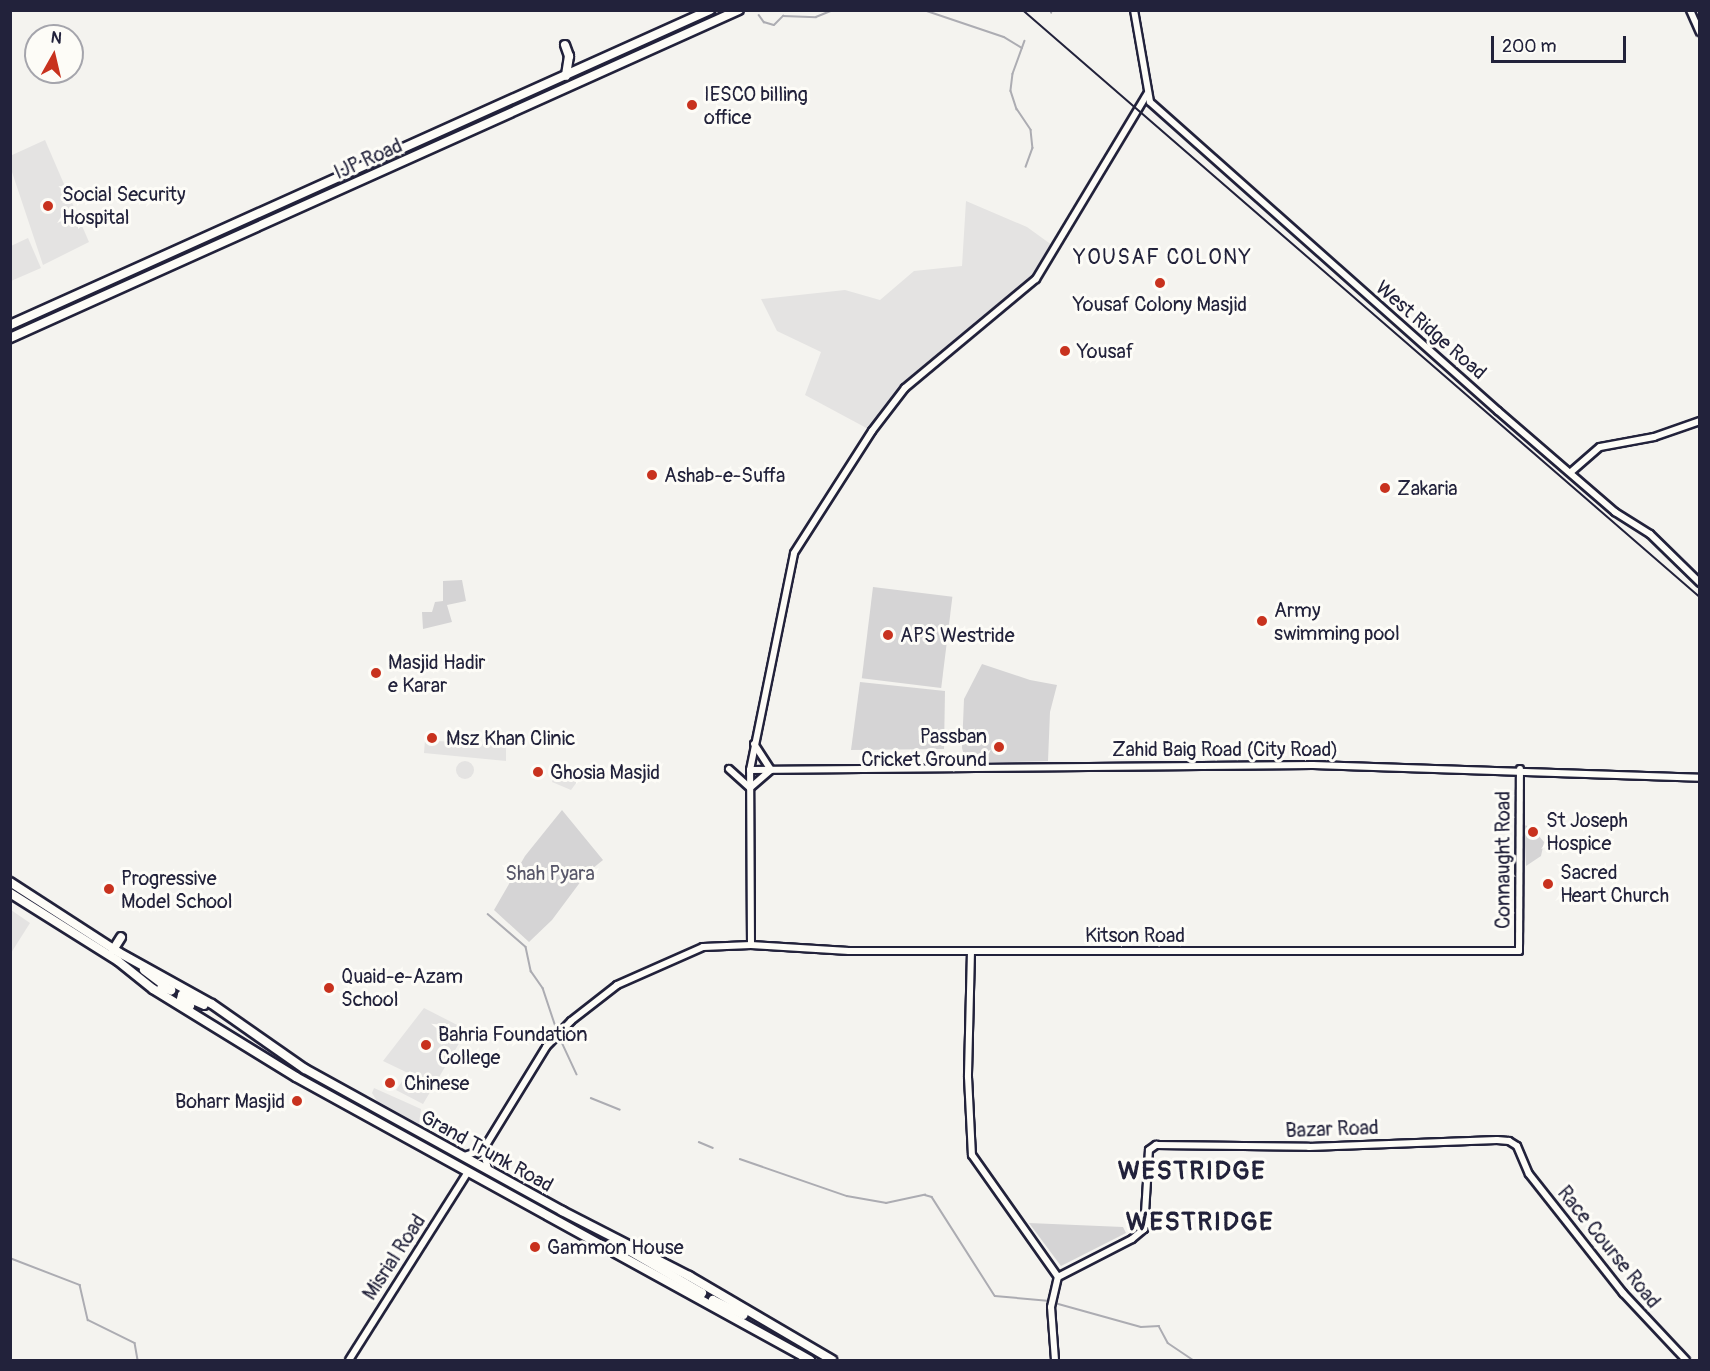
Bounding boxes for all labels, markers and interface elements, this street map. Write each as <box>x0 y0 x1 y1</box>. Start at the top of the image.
north arrow <box>24 24 84 84</box>
scale bar <box>1494 24 1629 62</box>
text: N <box>49 27 63 49</box>
text: 200 m <box>1502 35 1557 58</box>
place label: IESCO billing office <box>704 82 808 129</box>
marker: IESCO billing office <box>685 98 699 112</box>
street label: IJP Road <box>330 133 406 185</box>
place label: Social Security Hospital <box>62 183 186 230</box>
marker: Social Security Hospital <box>39 197 57 215</box>
district label: YOUSAF COLONY <box>1073 245 1253 271</box>
street label: West Ridge Road <box>1371 275 1491 385</box>
marker: Yousaf Colony Masjid <box>1153 276 1167 290</box>
place label: Yousaf Colony Masjid <box>1073 292 1247 316</box>
place label: Yousaf <box>1077 339 1134 363</box>
marker: Yousaf <box>1058 344 1072 358</box>
place label: Ashab-e-Suffa <box>664 463 785 487</box>
marker: Ashab-e-Suffa <box>645 468 659 482</box>
place label: Zakaria <box>1397 476 1458 500</box>
marker: Zakaria <box>1378 481 1392 495</box>
place label: Army swimming pool <box>1274 598 1400 645</box>
marker: Army swimming pool <box>1255 614 1269 628</box>
place label: APS Westride <box>900 623 1015 647</box>
marker: APS Westride <box>881 628 895 642</box>
place label: Masjid Hadir e Karar <box>388 650 485 697</box>
marker: Masjid Hadir e Karar <box>369 666 383 680</box>
place label: Passban Cricket Ground <box>861 724 987 771</box>
place label: Msz Khan Clinic <box>446 726 575 750</box>
marker: Msz Khan Clinic <box>423 729 441 747</box>
street label: Zahid Baig Road (City Road) <box>1112 737 1338 761</box>
marker: Passban Cricket Ground <box>992 740 1006 754</box>
place label: Ghosia Masjid <box>550 760 660 784</box>
marker: Ghosia Masjid <box>531 765 545 779</box>
street label: Connaught Road <box>1491 791 1515 929</box>
place label: St Joseph Hospice <box>1546 808 1628 855</box>
marker: St Joseph Hospice <box>1524 823 1542 841</box>
park label: Shah Pyara <box>505 861 595 885</box>
place label: Sacred Heart Church <box>1560 861 1669 908</box>
place label: Progressive Model School <box>121 866 233 913</box>
marker: Sacred Heart Church <box>1541 877 1555 891</box>
marker: Progressive Model School <box>102 882 116 896</box>
street label: Kitson Road <box>1085 923 1185 947</box>
place label: Quaid-e-Azam School <box>341 964 463 1011</box>
marker: Quaid-e-Azam School <box>322 981 336 995</box>
place label: Bahria Foundation College <box>438 1022 587 1069</box>
marker: Bahria Foundation College <box>419 1038 433 1052</box>
place label: Chinese <box>404 1071 469 1095</box>
marker: Chinese <box>381 1074 399 1092</box>
place label: Boharr Masjid <box>175 1089 285 1113</box>
marker: Boharr Masjid <box>290 1094 304 1108</box>
street label: Grand Trunk Road <box>417 1105 557 1197</box>
street label: Bazar Road <box>1285 1115 1379 1143</box>
district label: WESTRIDGE <box>1118 1156 1266 1188</box>
street label: Race Course Road <box>1552 1181 1666 1313</box>
district label: WESTRIDGE <box>1126 1207 1274 1239</box>
street label: Misrial Road <box>357 1210 431 1304</box>
place label: Gammon House <box>547 1235 684 1259</box>
marker: Gammon House <box>528 1240 542 1254</box>

